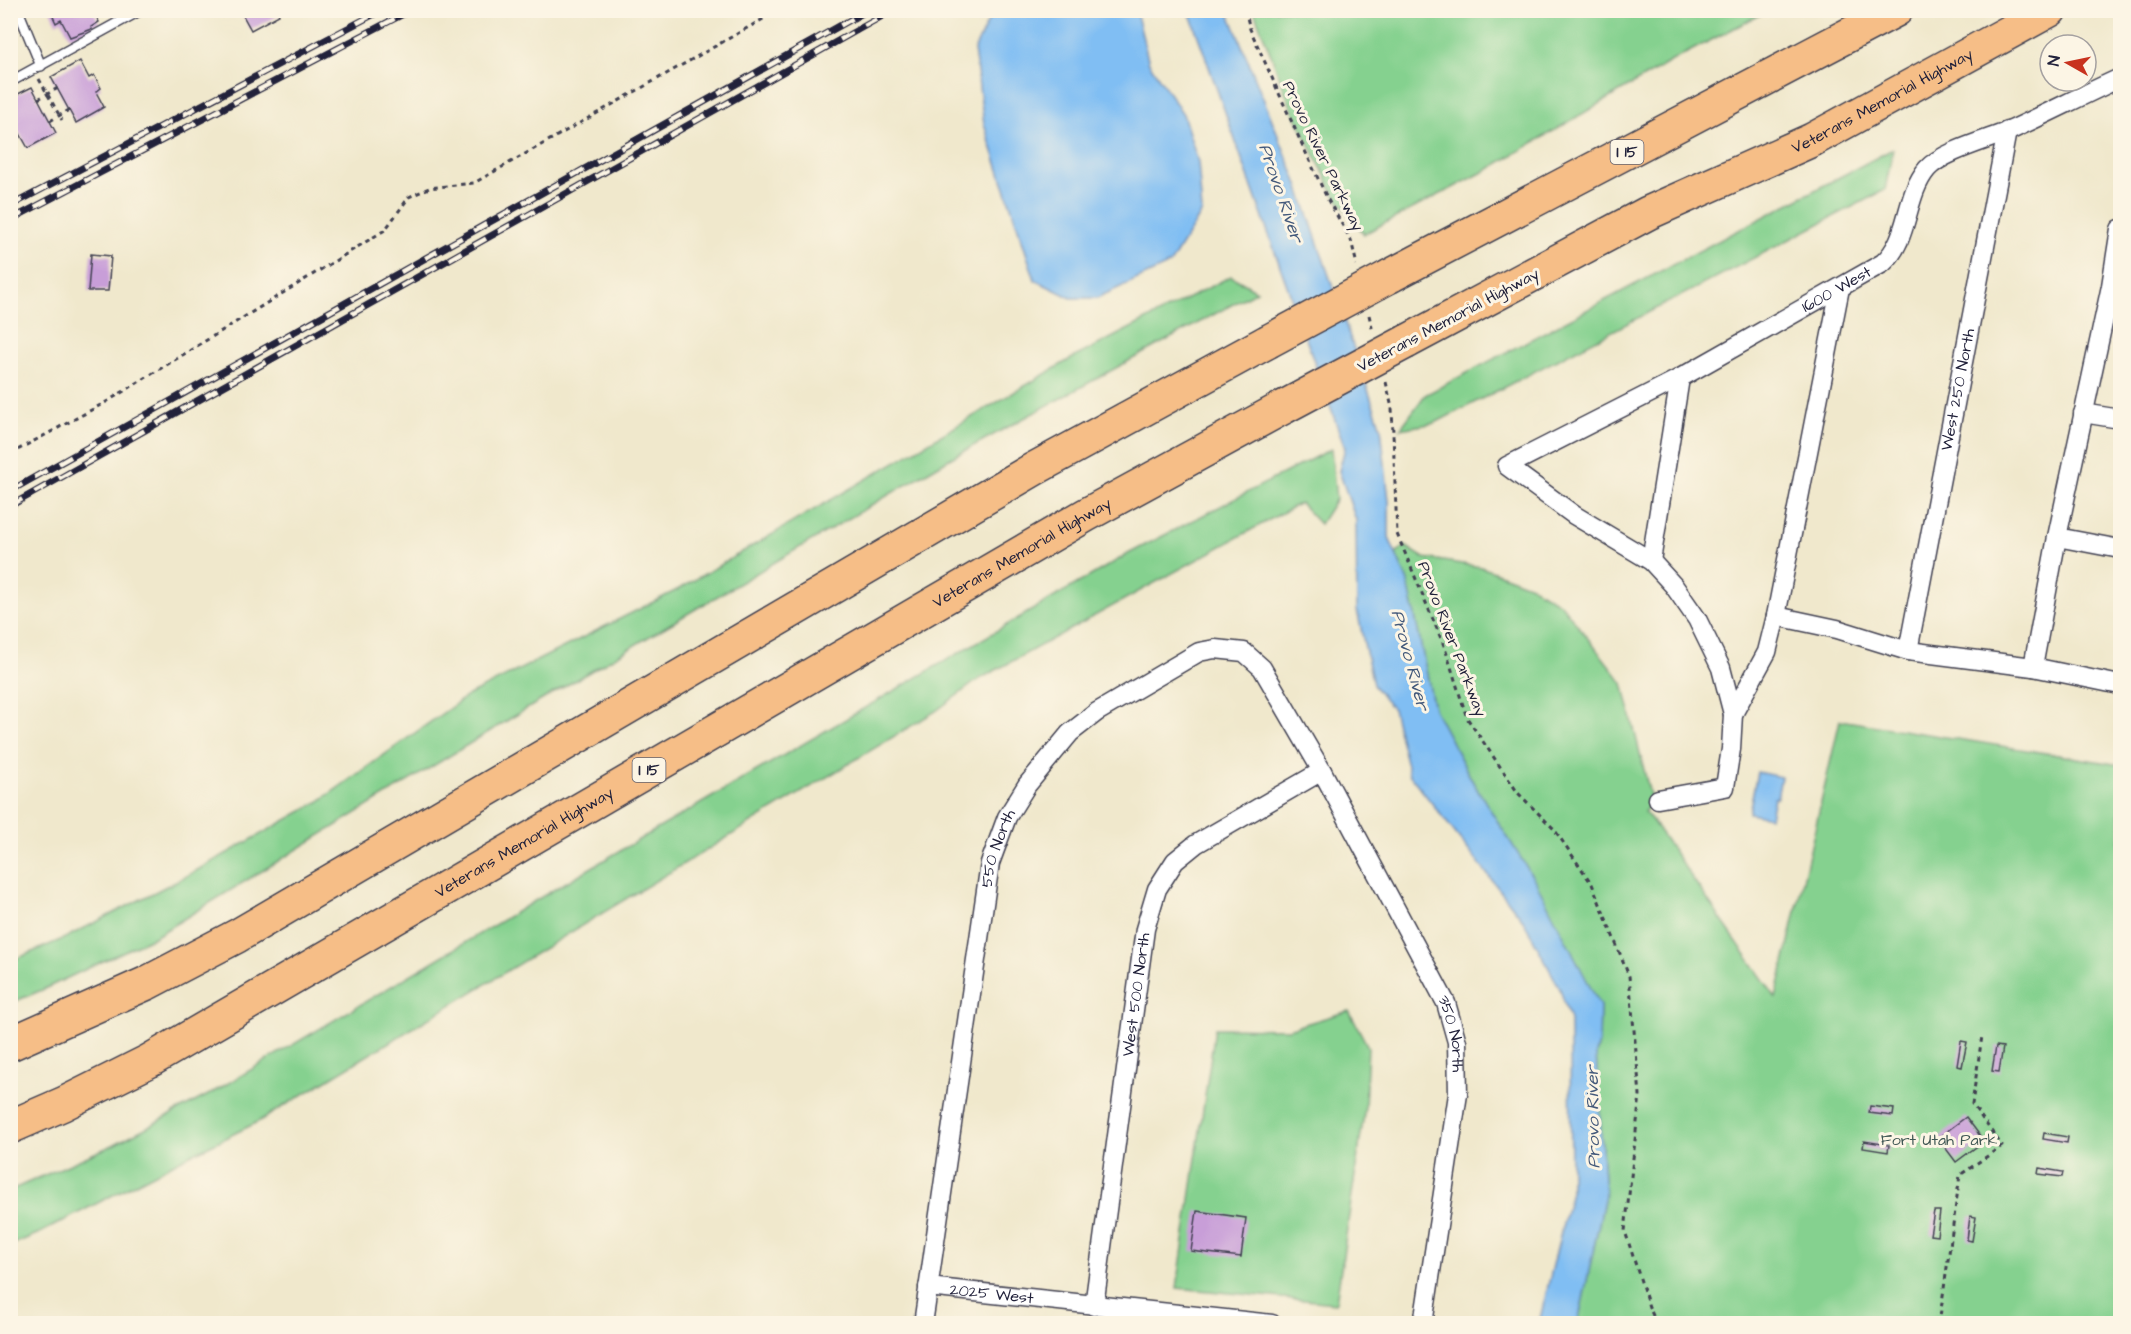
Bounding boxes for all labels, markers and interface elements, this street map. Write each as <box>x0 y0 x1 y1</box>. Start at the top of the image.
north arrow <box>2038 33 2098 93</box>
street label: Veterans Memorial Highway <box>1788 43 1977 159</box>
text: N <box>2043 54 2066 67</box>
street label: Provo River Parkway <box>1278 78 1368 234</box>
road number: I 15 <box>1610 140 1644 164</box>
water label: Provo River <box>1254 141 1308 245</box>
street label: 1600 West <box>1798 261 1876 318</box>
street label: Veterans Memorial Highway <box>1353 263 1543 378</box>
street label: West 250 North <box>1935 327 1980 453</box>
street label: Veterans Memorial Highway <box>928 492 1116 613</box>
street label: Provo River Parkway <box>1411 558 1492 720</box>
water label: Provo River <box>1385 607 1436 715</box>
road number: I 15 <box>632 758 666 782</box>
street label: Veterans Memorial Highway <box>431 782 618 903</box>
street label: 550 North <box>976 804 1021 889</box>
street label: West 500 North <box>1117 931 1155 1058</box>
street label: 350 North <box>1433 991 1469 1072</box>
water label: Provo River <box>1580 1063 1606 1169</box>
park label: Fort Utah Park <box>1881 1129 1998 1151</box>
street label: 2025 West <box>949 1278 1035 1309</box>

